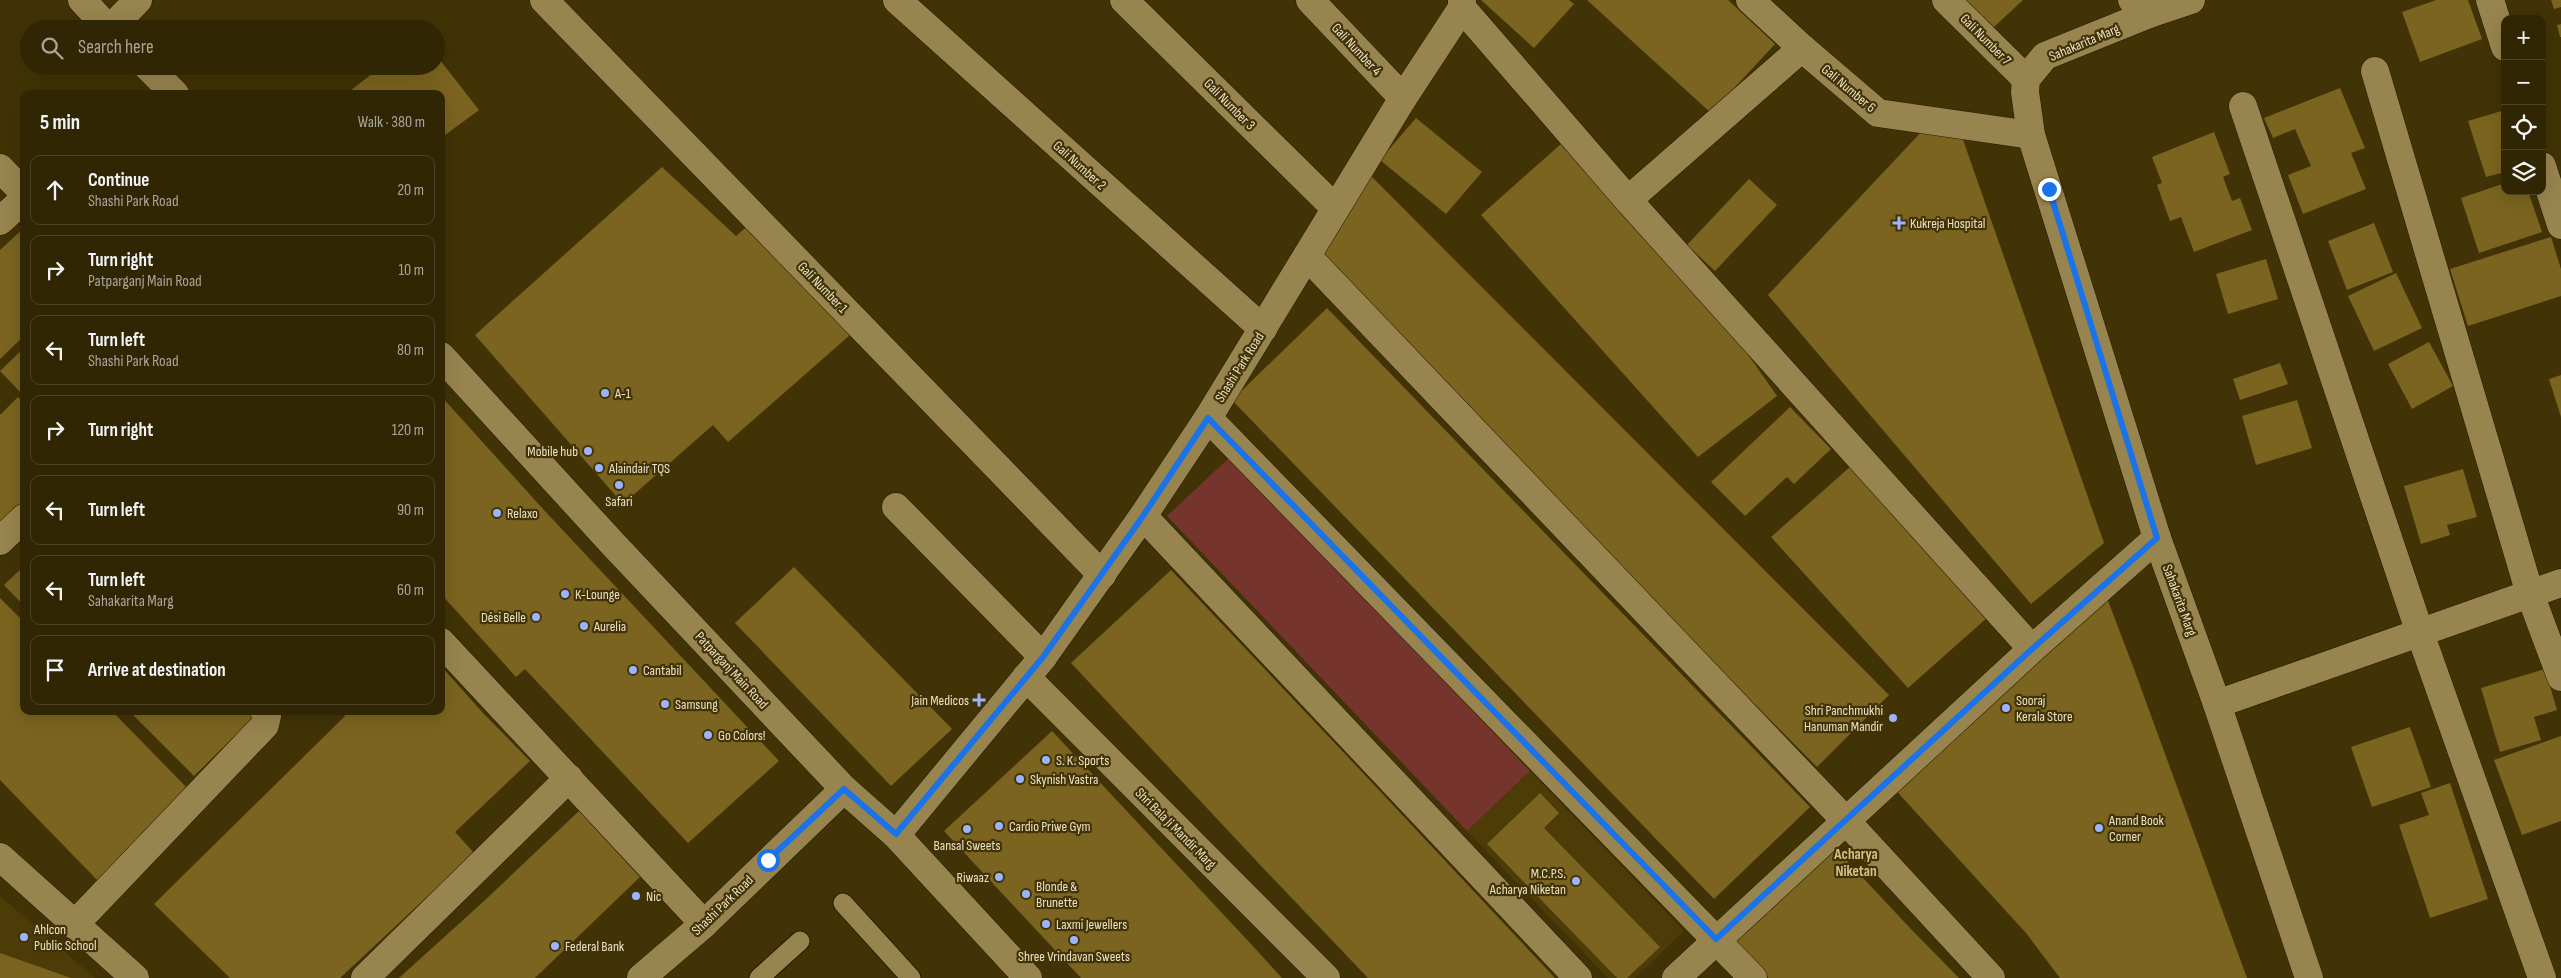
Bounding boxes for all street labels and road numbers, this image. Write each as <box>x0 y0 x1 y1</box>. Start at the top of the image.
street label: Gali Number 7 <box>1957 10 2015 69</box>
street label: Gali Number 4 <box>1328 20 1385 79</box>
street label: Sahakarita Marg <box>2046 20 2122 65</box>
street label: Gali Number 6 <box>1818 61 1879 116</box>
street label: Gali Number 3 <box>1200 75 1259 134</box>
street label: Gali Number 2 <box>1050 137 1110 194</box>
street label: Gali Number 1 <box>794 258 851 317</box>
street label: Shashi Park Road <box>1211 329 1268 405</box>
street label: Sahakarita Marg <box>2159 562 2200 639</box>
street label: Patparganj Main Road <box>691 628 772 713</box>
street label: Shri Bala Ji Mandir Marg <box>1132 784 1220 873</box>
street label: Shashi Park Road <box>688 872 757 939</box>

